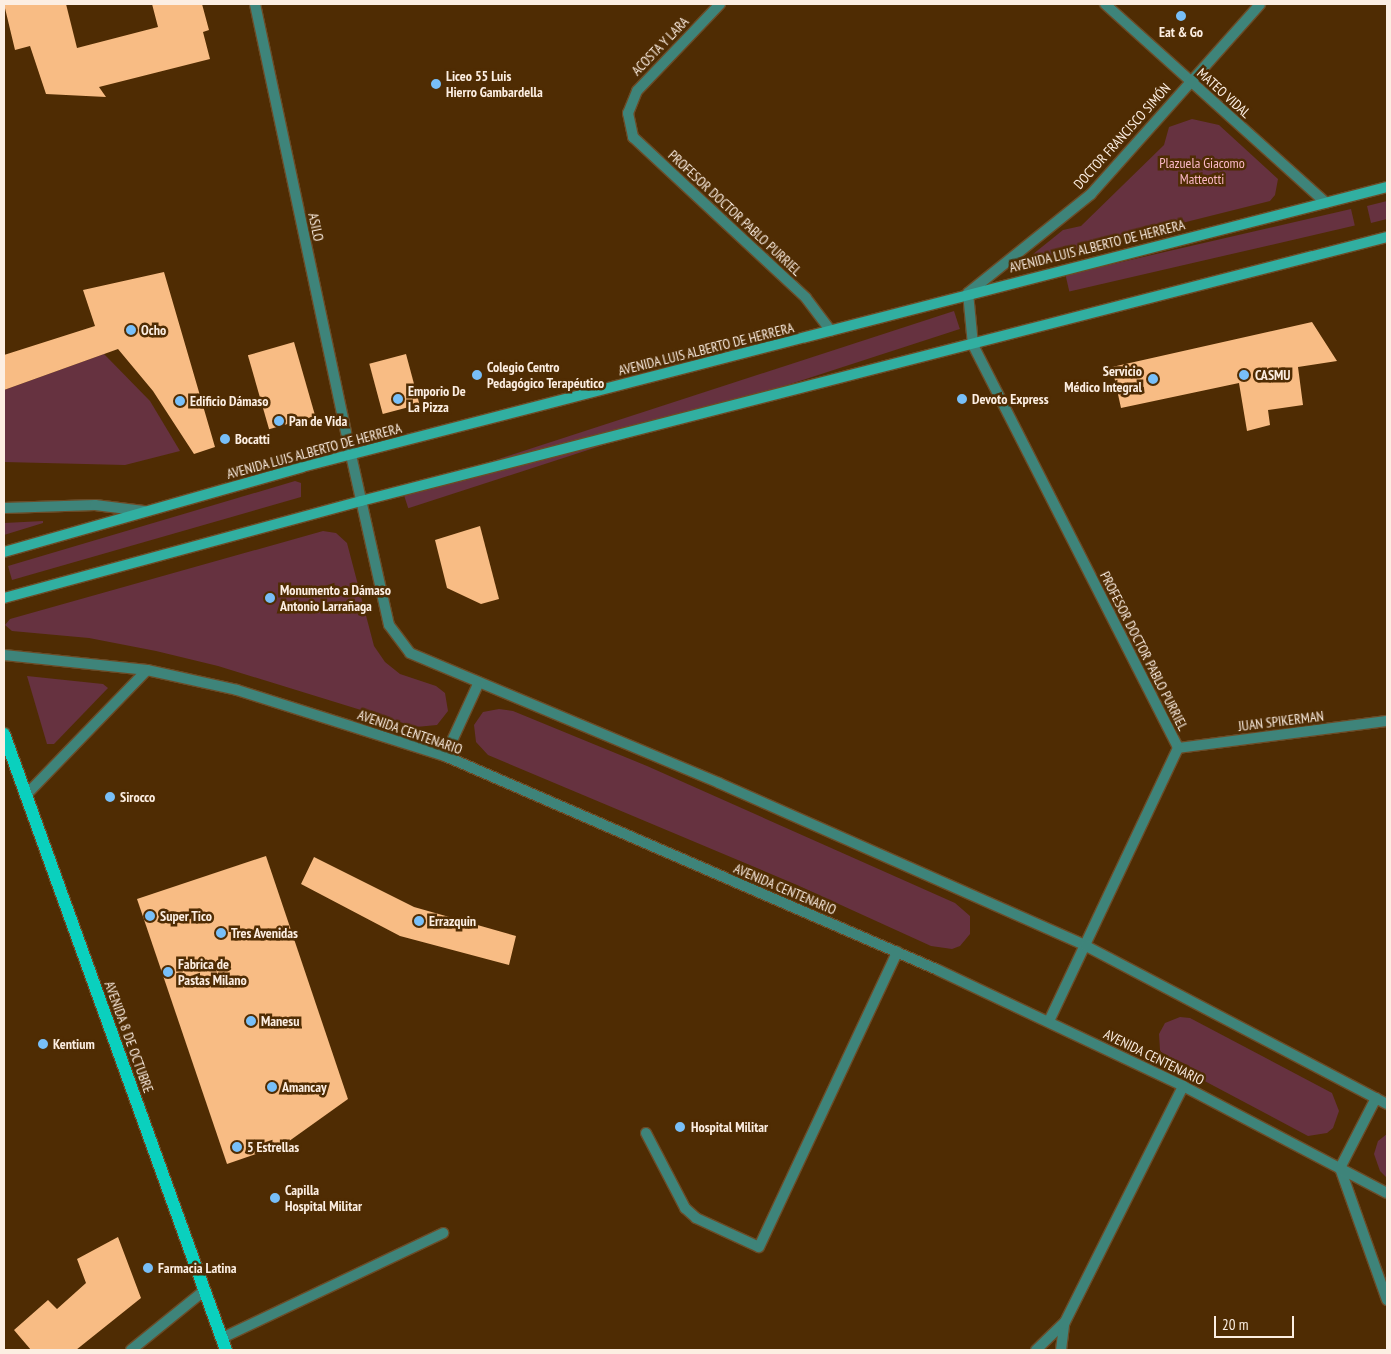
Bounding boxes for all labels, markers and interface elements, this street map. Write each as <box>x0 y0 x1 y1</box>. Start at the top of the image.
marker: Eat & Go <box>1175 10 1187 22</box>
street label: ACOSTA Y LARA <box>628 13 692 79</box>
place label: Eat & Go <box>1159 24 1203 40</box>
street label: MATEO VIDAL <box>1194 64 1254 122</box>
place label: Liceo 55 Luis Hierro Gambardella <box>446 68 543 100</box>
marker: Liceo 55 Luis Hierro Gambardella <box>430 78 442 90</box>
street label: DOCTOR FRANCISCO SIMÓN <box>1070 80 1174 192</box>
street label: PROFESOR DOCTOR PABLO PURRIEL <box>665 147 805 279</box>
park label: Plazuela Giacomo Matteotti <box>1159 155 1245 188</box>
street label: ASILO <box>305 211 327 243</box>
street label: AVENIDA LUIS ALBERTO DE HERRERA <box>1007 216 1187 276</box>
street label: AVENIDA LUIS ALBERTO DE HERRERA <box>616 319 796 379</box>
place label: Ocho <box>141 322 166 338</box>
marker: Ocho <box>125 324 137 336</box>
place label: Colegio Centro Pedagógico Terapéutico <box>487 359 605 392</box>
place label: Servicio Médico Integral <box>1064 363 1142 396</box>
place label: CASMU <box>1255 367 1291 383</box>
marker: CASMU <box>1237 368 1251 382</box>
marker: Colegio Centro Pedagógico Terapéutico <box>471 369 483 381</box>
marker: Servicio Médico Integral <box>1146 372 1160 386</box>
place label: Emporio De La Pizza <box>408 383 466 416</box>
place label: Devoto Express <box>972 391 1049 407</box>
place label: Edificio Dámaso <box>190 393 268 409</box>
marker: Emporio De La Pizza <box>392 393 404 405</box>
marker: Devoto Express <box>956 393 968 405</box>
marker: Edificio Dámaso <box>174 395 186 407</box>
place label: Pan de Vida <box>289 413 348 429</box>
marker: Pan de Vida <box>273 415 285 427</box>
street label: AVENIDA LUIS ALBERTO DE HERRERA <box>224 419 404 483</box>
place label: Bocatti <box>235 431 270 447</box>
marker: Bocatti <box>219 433 231 445</box>
street label: PROFESOR DOCTOR PABLO PURRIEL <box>1097 569 1191 733</box>
place label: Monumento a Dámaso Antonio Larrañaga <box>280 582 391 614</box>
marker: Monumento a Dámaso Antonio Larrañaga <box>264 592 276 604</box>
street label: AVENIDA CENTENARIO <box>355 706 465 758</box>
street label: JUAN SPIKERMAN <box>1237 707 1325 735</box>
place label: Sirocco <box>120 789 155 805</box>
marker: Sirocco <box>104 791 116 803</box>
street label: AVENIDA CENTENARIO <box>731 860 839 918</box>
place label: Super Tico <box>160 908 212 924</box>
marker: Super Tico <box>144 910 156 922</box>
place label: Errazquin <box>429 913 476 929</box>
marker: Errazquin <box>413 915 425 927</box>
place label: Tres Avenidas <box>231 925 298 941</box>
marker: Tres Avenidas <box>215 927 227 939</box>
place label: Fabrica de Pastas Milano <box>178 956 247 989</box>
marker: Fabrica de Pastas Milano <box>162 966 174 978</box>
street label: AVENIDA 8 DE OCTUBRE <box>101 979 157 1095</box>
place label: Manesu <box>261 1013 299 1029</box>
marker: Manesu <box>245 1015 257 1027</box>
street label: AVENIDA CENTENARIO <box>1101 1025 1207 1089</box>
place label: Kentium <box>53 1036 95 1052</box>
marker: Kentium <box>37 1038 49 1050</box>
place label: Amancay <box>282 1079 327 1095</box>
marker: Amancay <box>266 1081 278 1093</box>
place label: Hospital Militar <box>691 1119 768 1135</box>
marker: Hospital Militar <box>673 1120 687 1134</box>
place label: 5 Estrellas <box>247 1139 299 1155</box>
marker: 5 Estrellas <box>231 1141 243 1153</box>
place label: Capilla Hospital Militar <box>285 1182 362 1214</box>
marker: Capilla Hospital Militar <box>269 1192 281 1204</box>
place label: Farmacia Latina <box>158 1260 237 1276</box>
marker: Farmacia Latina <box>142 1262 154 1274</box>
scale bar <box>1216 1306 1296 1338</box>
text: 20 m <box>1222 1315 1248 1334</box>

